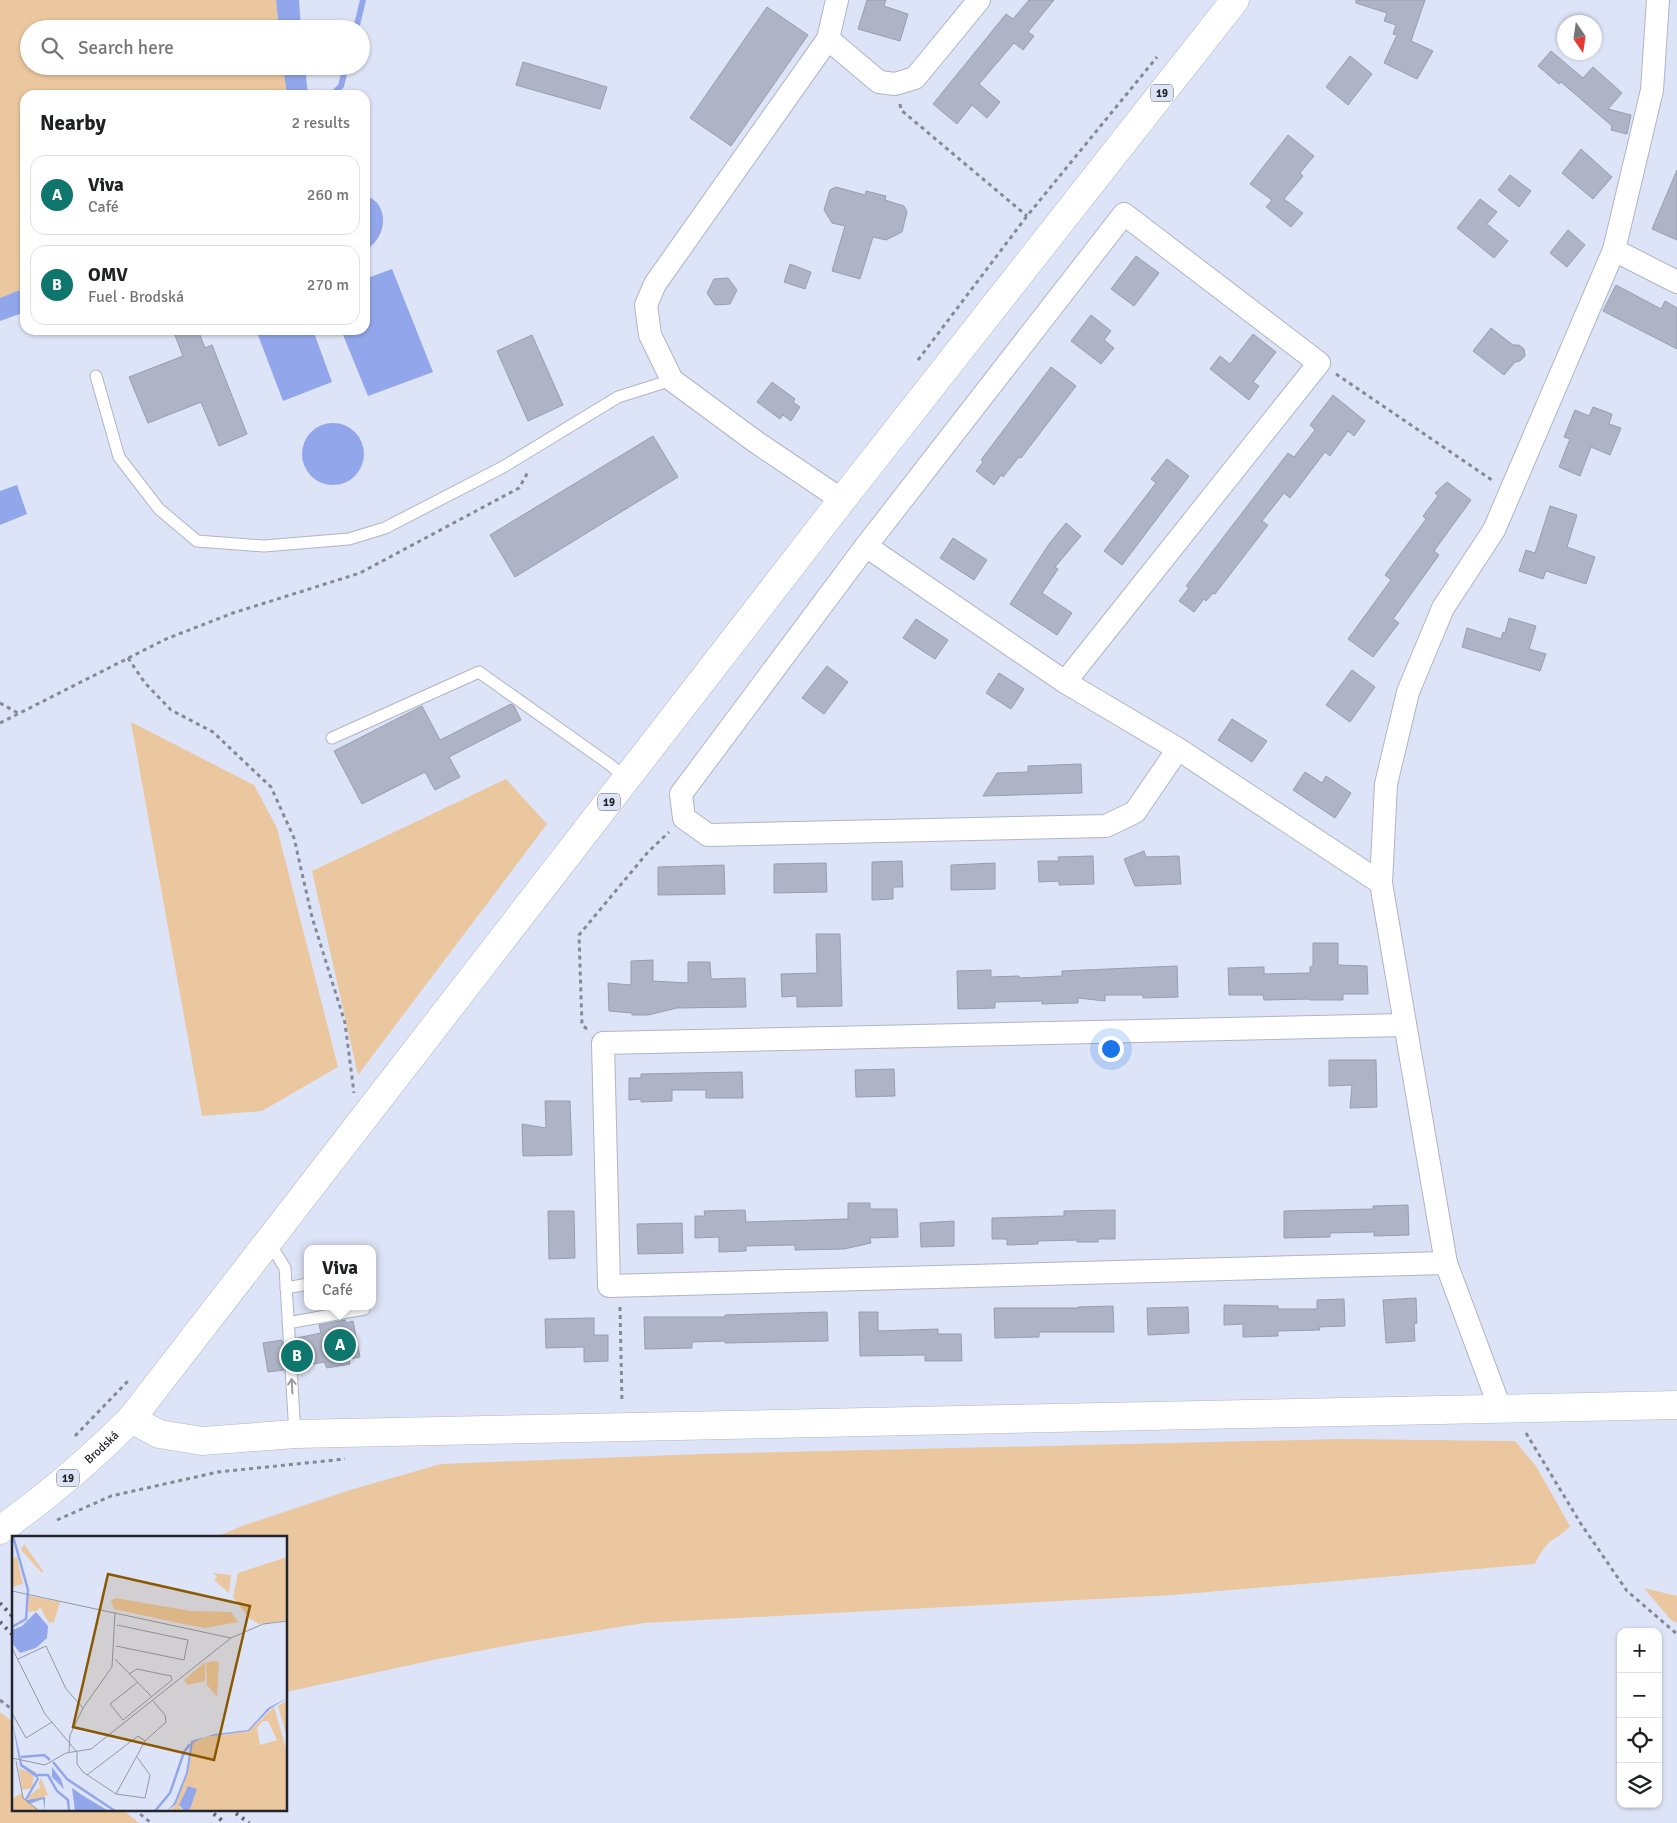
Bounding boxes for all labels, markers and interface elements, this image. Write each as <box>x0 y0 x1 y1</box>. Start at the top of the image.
north arrow <box>1557 15 1602 60</box>
search box <box>20 20 370 75</box>
icon: search <box>38 34 66 62</box>
text: Search here <box>78 36 174 60</box>
road number: 19 <box>1151 85 1173 102</box>
text: Nearby <box>40 110 106 136</box>
text: 2 results <box>291 113 350 133</box>
text: Viva <box>88 173 124 197</box>
text: A <box>52 185 62 205</box>
text: 260 m <box>307 185 349 205</box>
text: Café <box>88 197 119 217</box>
text: OMV <box>88 263 128 287</box>
text: B <box>52 275 62 295</box>
text: 270 m <box>307 275 349 295</box>
text: Fuel · Brodská <box>88 287 184 307</box>
road number: 19 <box>598 794 620 810</box>
your location <box>1098 1036 1124 1062</box>
popup <box>304 1245 376 1310</box>
text: Viva <box>322 1256 358 1280</box>
text: Café <box>322 1280 353 1300</box>
pin: A <box>324 1326 356 1364</box>
pin: B <box>281 1337 313 1375</box>
one-way arrow <box>288 1378 297 1394</box>
street label: Brodská <box>82 1428 122 1467</box>
road number: 19 <box>57 1470 79 1486</box>
inset map <box>12 1536 288 1810</box>
map controls <box>1617 1628 1662 1808</box>
button: + <box>1617 1628 1662 1673</box>
button: − <box>1617 1673 1662 1718</box>
button: locate <box>1617 1718 1662 1763</box>
button: layers <box>1617 1763 1662 1808</box>

